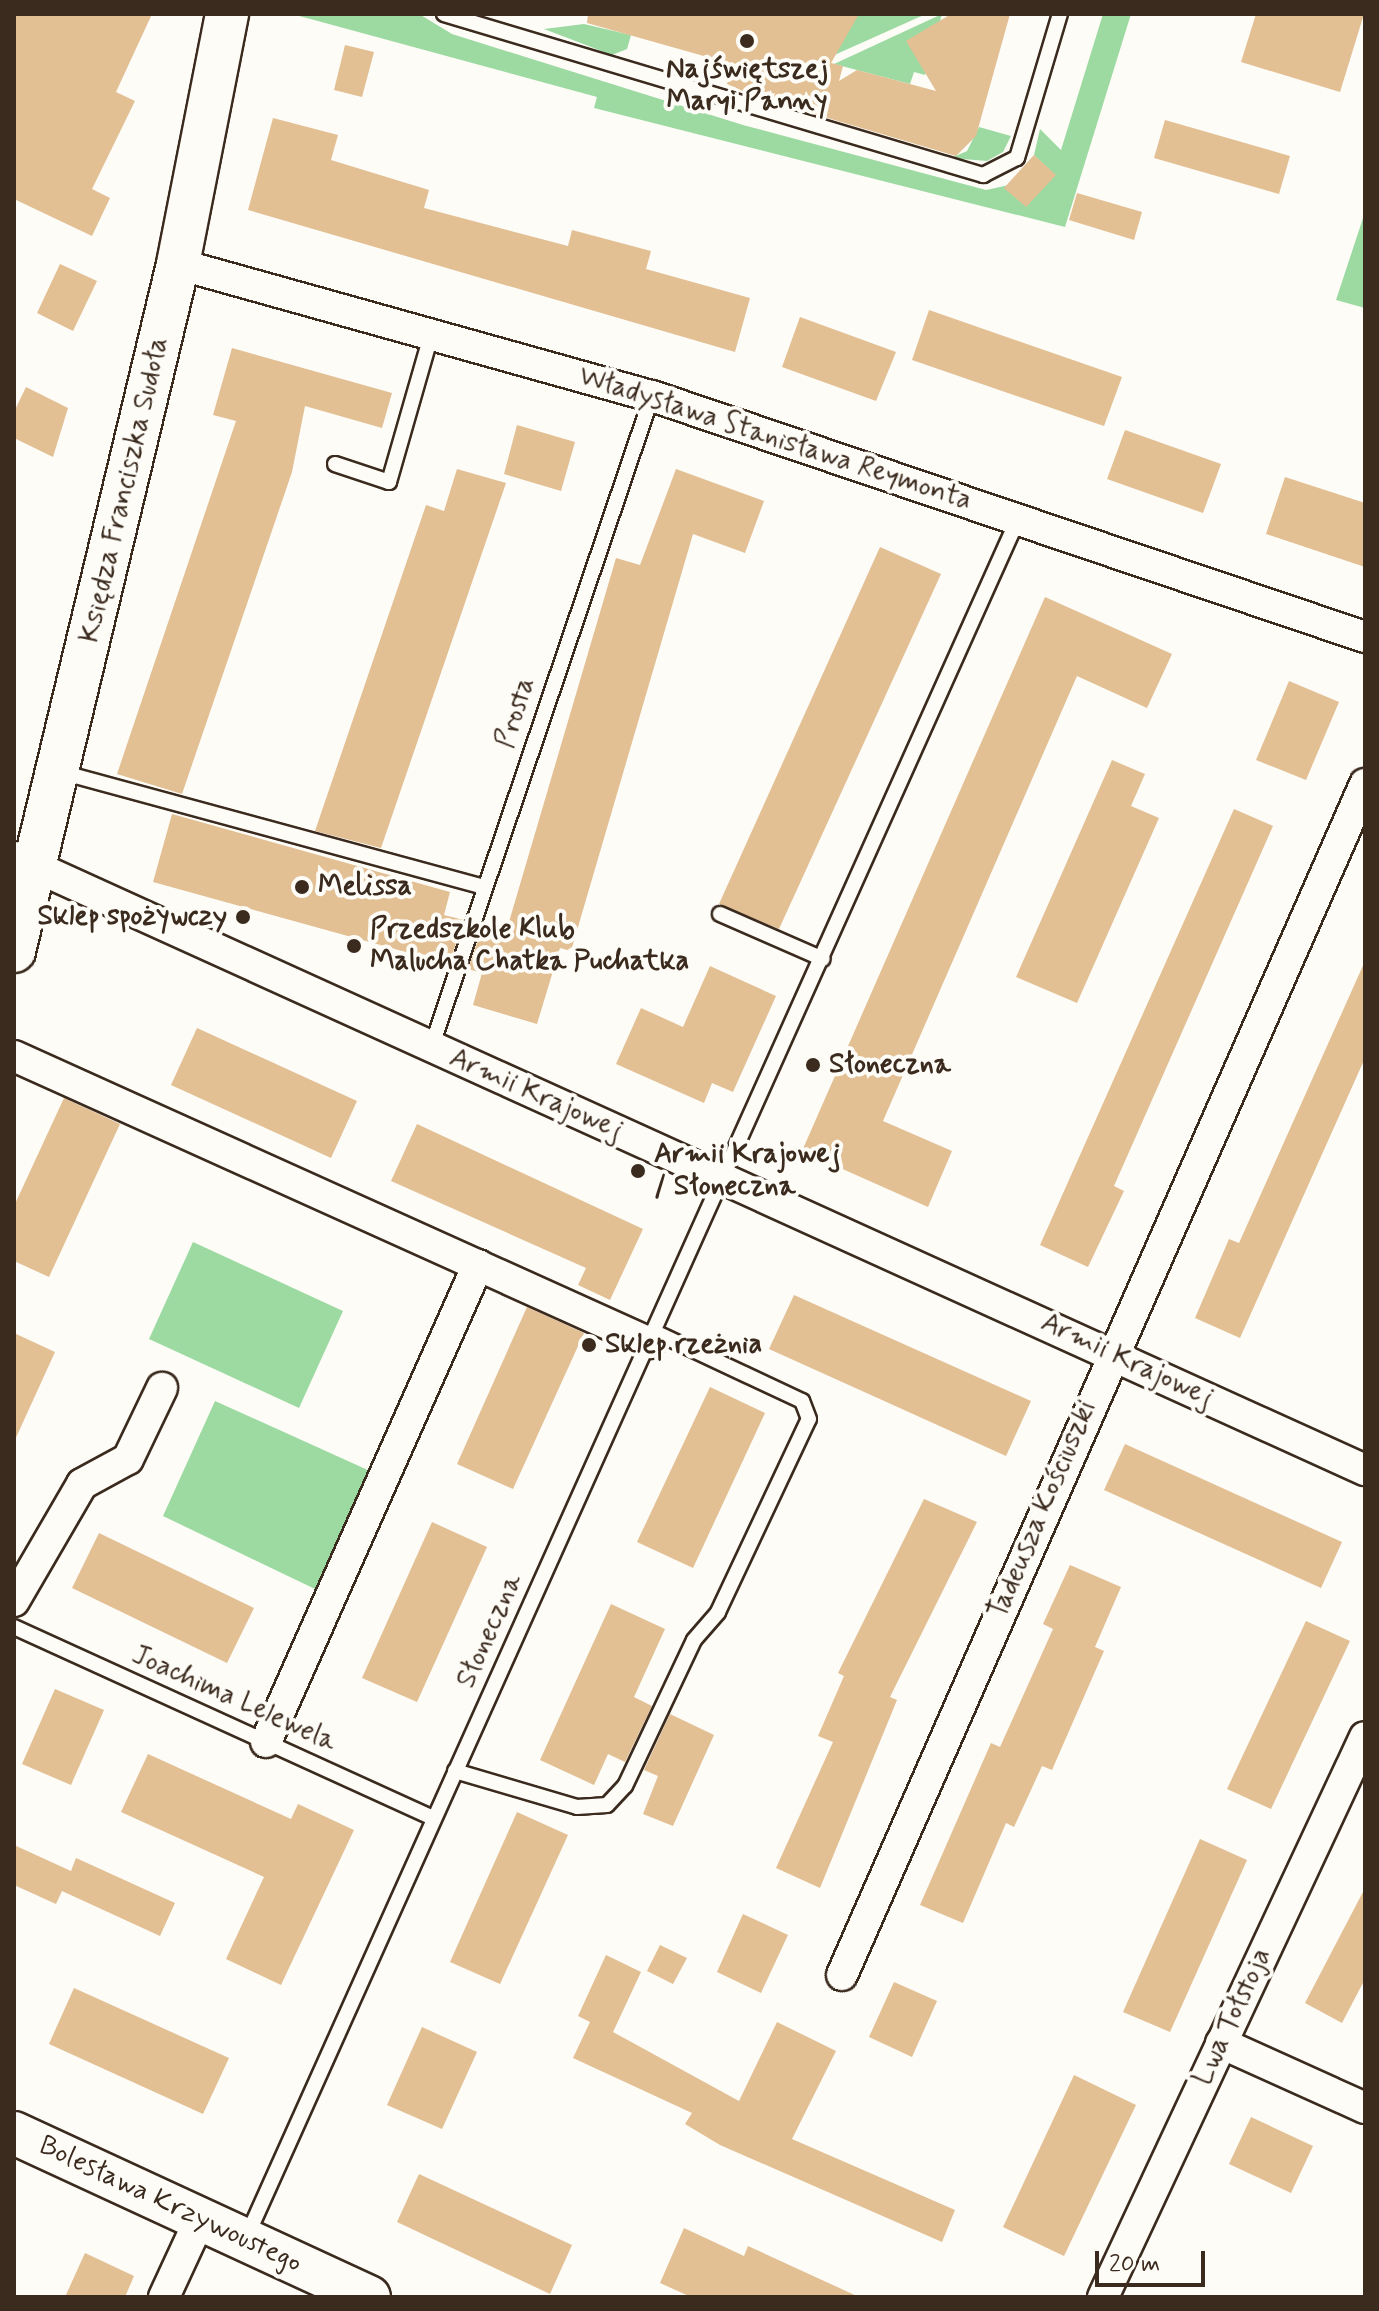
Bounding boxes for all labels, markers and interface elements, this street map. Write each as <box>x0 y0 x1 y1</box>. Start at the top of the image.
marker: Najświętszej Maryi Panny <box>738 32 756 50</box>
place label: Najświętszej Maryi Panny <box>666 53 828 119</box>
street label: Księdza Franciszka Sudoła <box>72 328 178 652</box>
street label: Władysława Stanisława Reymonta <box>568 357 982 521</box>
street label: Prosta <box>489 673 543 753</box>
place label: Melissa <box>318 870 412 904</box>
marker: Melissa <box>293 878 311 896</box>
place label: Sklep spożywczy <box>36 900 227 934</box>
marker: Sklep spożywczy <box>234 908 252 926</box>
place label: Przedszkole Klub Malucha Chatka Puchatka <box>370 913 687 979</box>
marker: Przedszkole Klub Malucha Chatka Puchatka <box>345 937 363 955</box>
street label: Armii Krajowej <box>444 1042 628 1148</box>
place label: Słoneczna <box>829 1048 951 1082</box>
marker: Słoneczna <box>804 1056 822 1074</box>
place label: Armii Krajowej / Słoneczna <box>654 1138 840 1204</box>
marker: Armii Krajowej / Słoneczna <box>629 1162 647 1180</box>
street label: Armii Krajowej <box>1035 1306 1219 1416</box>
place label: Sklep rzeżnia <box>605 1328 763 1362</box>
marker: Sklep rzeżnia <box>580 1336 598 1354</box>
street label: Tadeusza Kościuszki <box>982 1395 1104 1625</box>
street label: Słoneczna <box>450 1569 530 1693</box>
street label: Joachima Lelewela <box>124 1638 344 1760</box>
street label: Lwa Tołstoja <box>1187 1944 1279 2090</box>
street label: Bolesława Krzywoustego <box>36 2130 304 2280</box>
scale bar <box>1099 2235 1209 2285</box>
text: 20 m <box>1109 2249 1160 2280</box>

